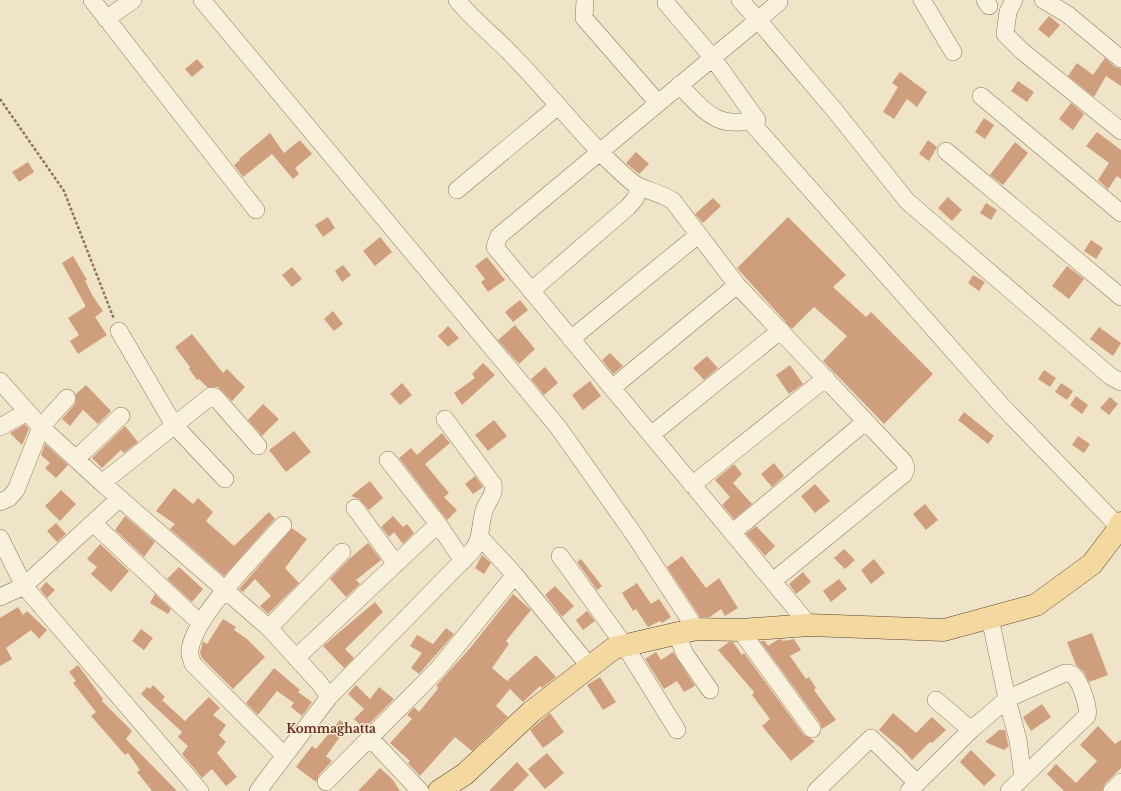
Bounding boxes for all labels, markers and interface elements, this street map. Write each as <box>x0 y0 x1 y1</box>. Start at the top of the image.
district label: Kommaghatta <box>286 721 376 736</box>

